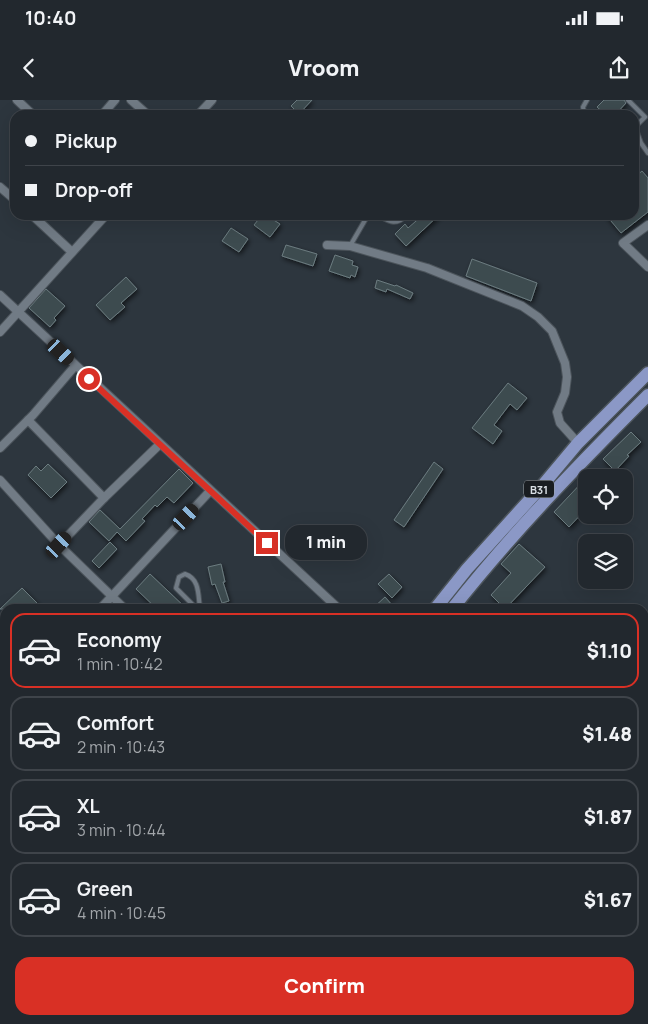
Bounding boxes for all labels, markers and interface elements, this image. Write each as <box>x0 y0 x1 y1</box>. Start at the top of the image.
text: 10:40 <box>25 5 76 31</box>
text: Vroom <box>289 53 359 83</box>
icon: back <box>15 54 43 82</box>
icon: share <box>605 54 633 82</box>
text: Pickup <box>55 128 117 154</box>
text: Drop-off <box>55 177 132 203</box>
car <box>44 336 77 368</box>
route start <box>78 368 100 390</box>
map controls <box>578 469 633 589</box>
button: locate <box>578 469 633 524</box>
road number: B31 <box>524 480 554 498</box>
car <box>170 501 201 533</box>
callout: 1 min <box>284 526 367 560</box>
car <box>43 529 74 561</box>
text: 1 min <box>306 531 346 553</box>
route end <box>256 532 278 554</box>
button: layers <box>578 534 633 589</box>
text: Economy <box>77 627 161 653</box>
icon: car <box>17 628 62 673</box>
text: $1.10 <box>587 638 632 664</box>
text: 1 min · 10:42 <box>77 653 163 675</box>
text: Comfort <box>77 710 154 736</box>
icon: car <box>17 711 62 756</box>
text: $1.48 <box>582 721 632 747</box>
text: 2 min · 10:43 <box>77 736 165 758</box>
text: XL <box>77 793 100 819</box>
icon: car <box>17 794 62 839</box>
text: $1.87 <box>584 804 632 830</box>
text: 3 min · 10:44 <box>77 819 166 841</box>
text: Green <box>77 876 133 902</box>
icon: car <box>17 877 62 922</box>
text: $1.67 <box>584 887 632 913</box>
text: 4 min · 10:45 <box>77 902 166 924</box>
button: Confirm <box>15 957 634 1015</box>

